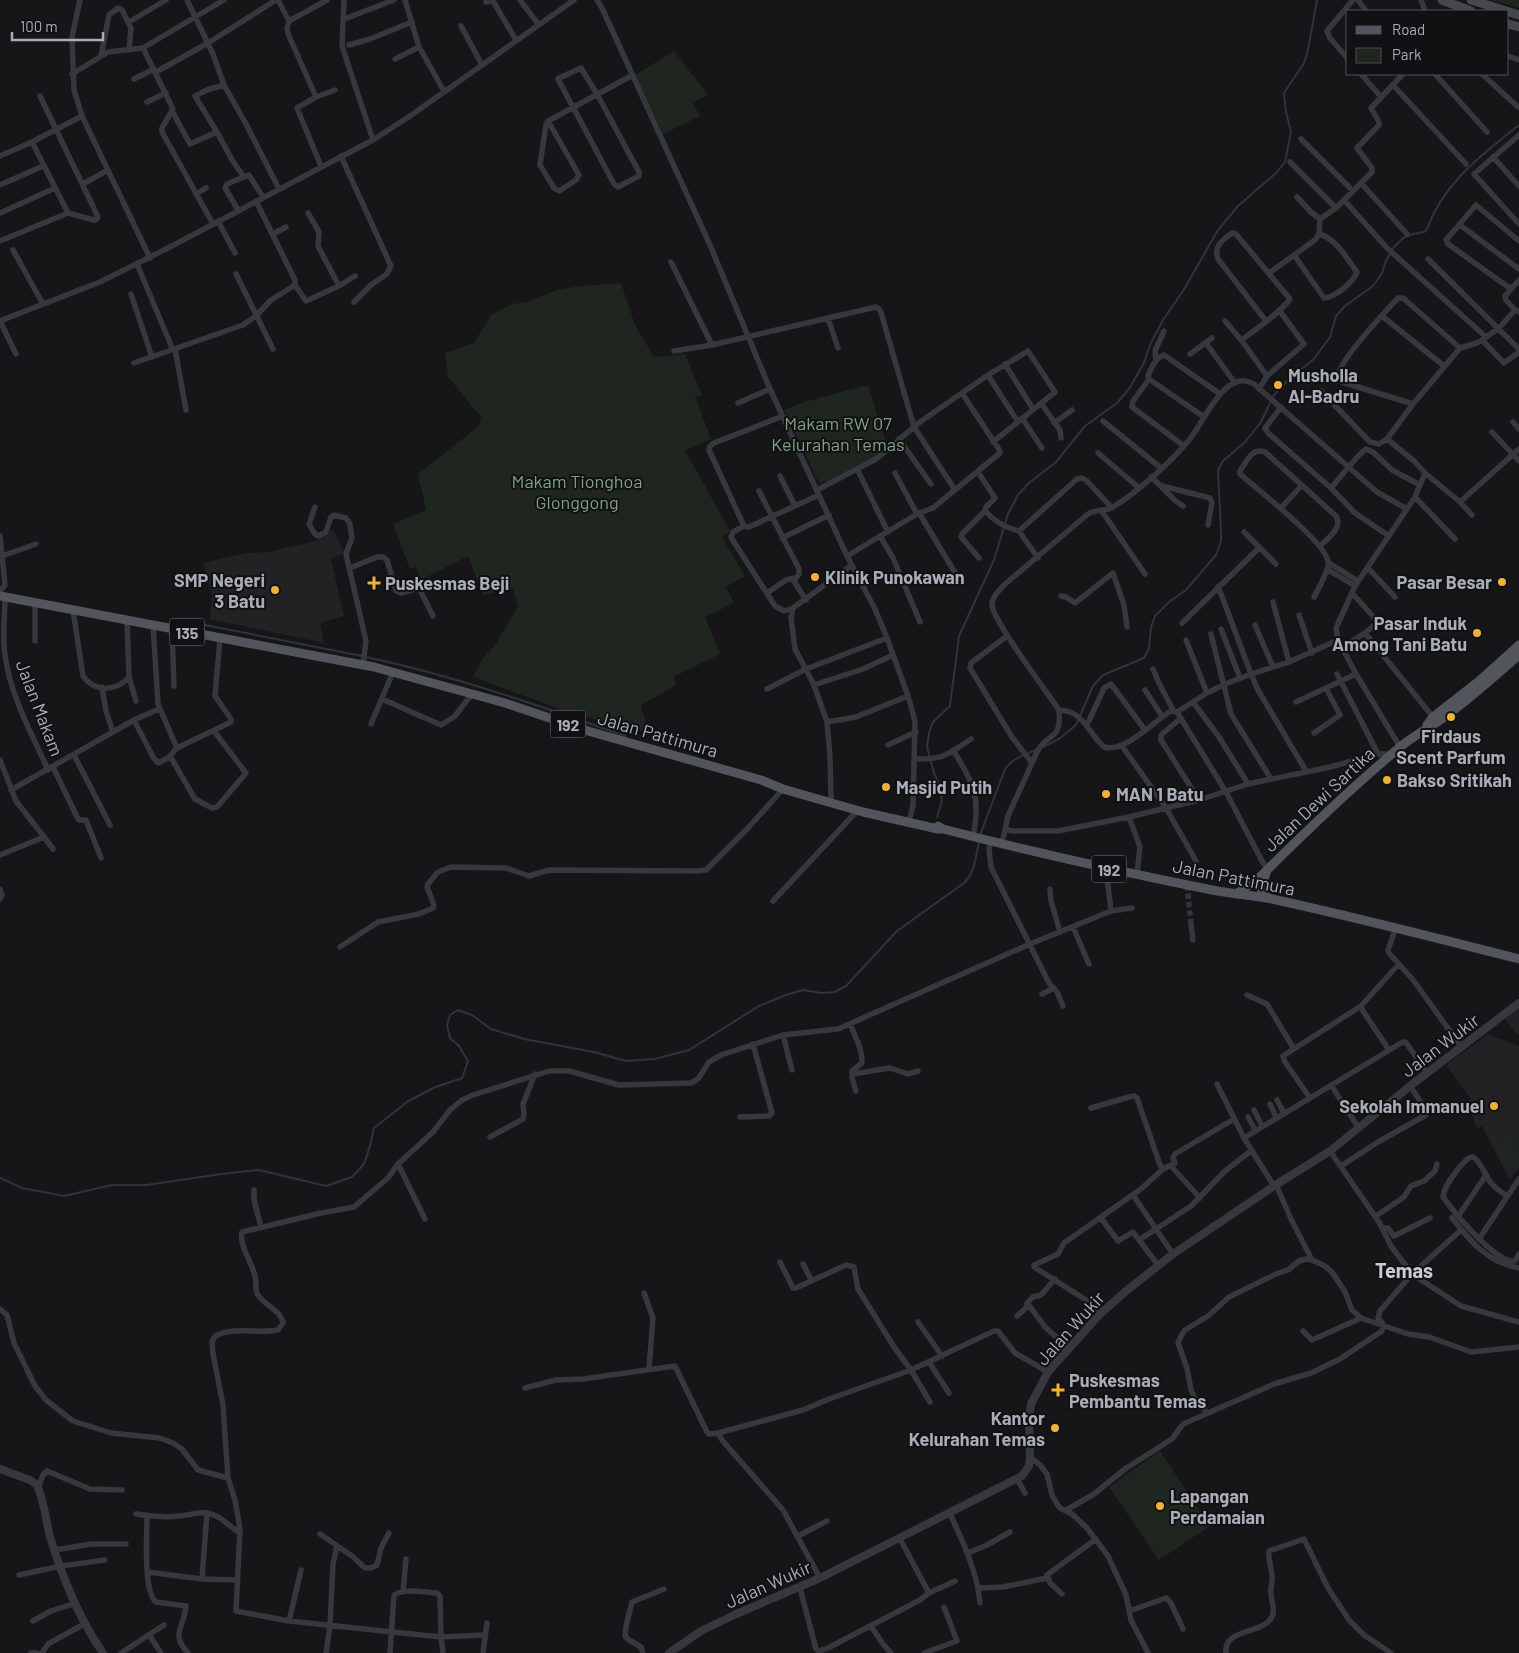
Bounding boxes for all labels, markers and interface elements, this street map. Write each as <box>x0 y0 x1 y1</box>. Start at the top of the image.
scale bar <box>12 10 104 42</box>
legend <box>1346 10 1509 75</box>
text: 100 m <box>20 17 58 35</box>
text: Road <box>1392 20 1425 38</box>
text: Park <box>1392 45 1422 63</box>
place label: Musholla Al-Badru <box>1288 364 1359 407</box>
marker: Musholla Al-Badru <box>1272 379 1284 391</box>
park label: Makam RW 07 Kelurahan Temas <box>771 412 905 455</box>
park label: Makam Tionghoa Glonggong <box>512 470 642 513</box>
place label: Klinik Punokawan <box>825 566 965 588</box>
place label: SMP Negeri 3 Batu <box>174 569 265 612</box>
marker: Klinik Punokawan <box>809 571 821 583</box>
place label: Pasar Besar <box>1397 571 1492 593</box>
place label: Puskesmas Beji <box>385 572 509 594</box>
marker: Puskesmas Beji <box>367 576 381 590</box>
marker: Pasar Besar <box>1496 576 1508 588</box>
marker: SMP Negeri 3 Batu <box>269 584 281 596</box>
place label: Pasar Induk Among Tani Batu <box>1332 612 1467 655</box>
road number: 135 <box>170 618 204 646</box>
marker: Pasar Induk Among Tani Batu <box>1471 627 1483 639</box>
street label: Jalan Makam <box>12 657 68 759</box>
street label: Jalan Pattimura <box>595 706 721 762</box>
road number: 192 <box>550 711 586 738</box>
marker: Firdaus Scent Parfum <box>1445 711 1457 723</box>
place label: Firdaus Scent Parfum <box>1396 725 1506 768</box>
street label: Jalan Dewi Sartika <box>1259 742 1379 856</box>
place label: Bakso Sritikah <box>1397 769 1512 791</box>
marker: Bakso Sritikah <box>1381 774 1393 786</box>
place label: Masjid Putih <box>896 776 992 798</box>
marker: Masjid Putih <box>880 781 892 793</box>
place label: MAN 1 Batu <box>1116 783 1204 805</box>
marker: MAN 1 Batu <box>1100 788 1112 800</box>
street label: Jalan Pattimura <box>1171 854 1297 900</box>
road number: 192 <box>1092 856 1126 882</box>
street label: Jalan Wukir <box>1397 1008 1484 1081</box>
place label: Sekolah Immanuel <box>1339 1095 1484 1117</box>
marker: Sekolah Immanuel <box>1488 1100 1500 1112</box>
district label: Temas <box>1375 1258 1433 1282</box>
street label: Jalan Wukir <box>1031 1286 1109 1369</box>
place label: Puskesmas Pembantu Temas <box>1069 1369 1206 1412</box>
marker: Puskesmas Pembantu Temas <box>1051 1383 1065 1397</box>
place label: Kantor Kelurahan Temas <box>909 1407 1045 1450</box>
marker: Kantor Kelurahan Temas <box>1049 1422 1061 1434</box>
place label: Lapangan Perdamaian <box>1170 1485 1265 1528</box>
marker: Lapangan Perdamaian <box>1154 1500 1166 1512</box>
street label: Jalan Wukir <box>722 1555 815 1613</box>

